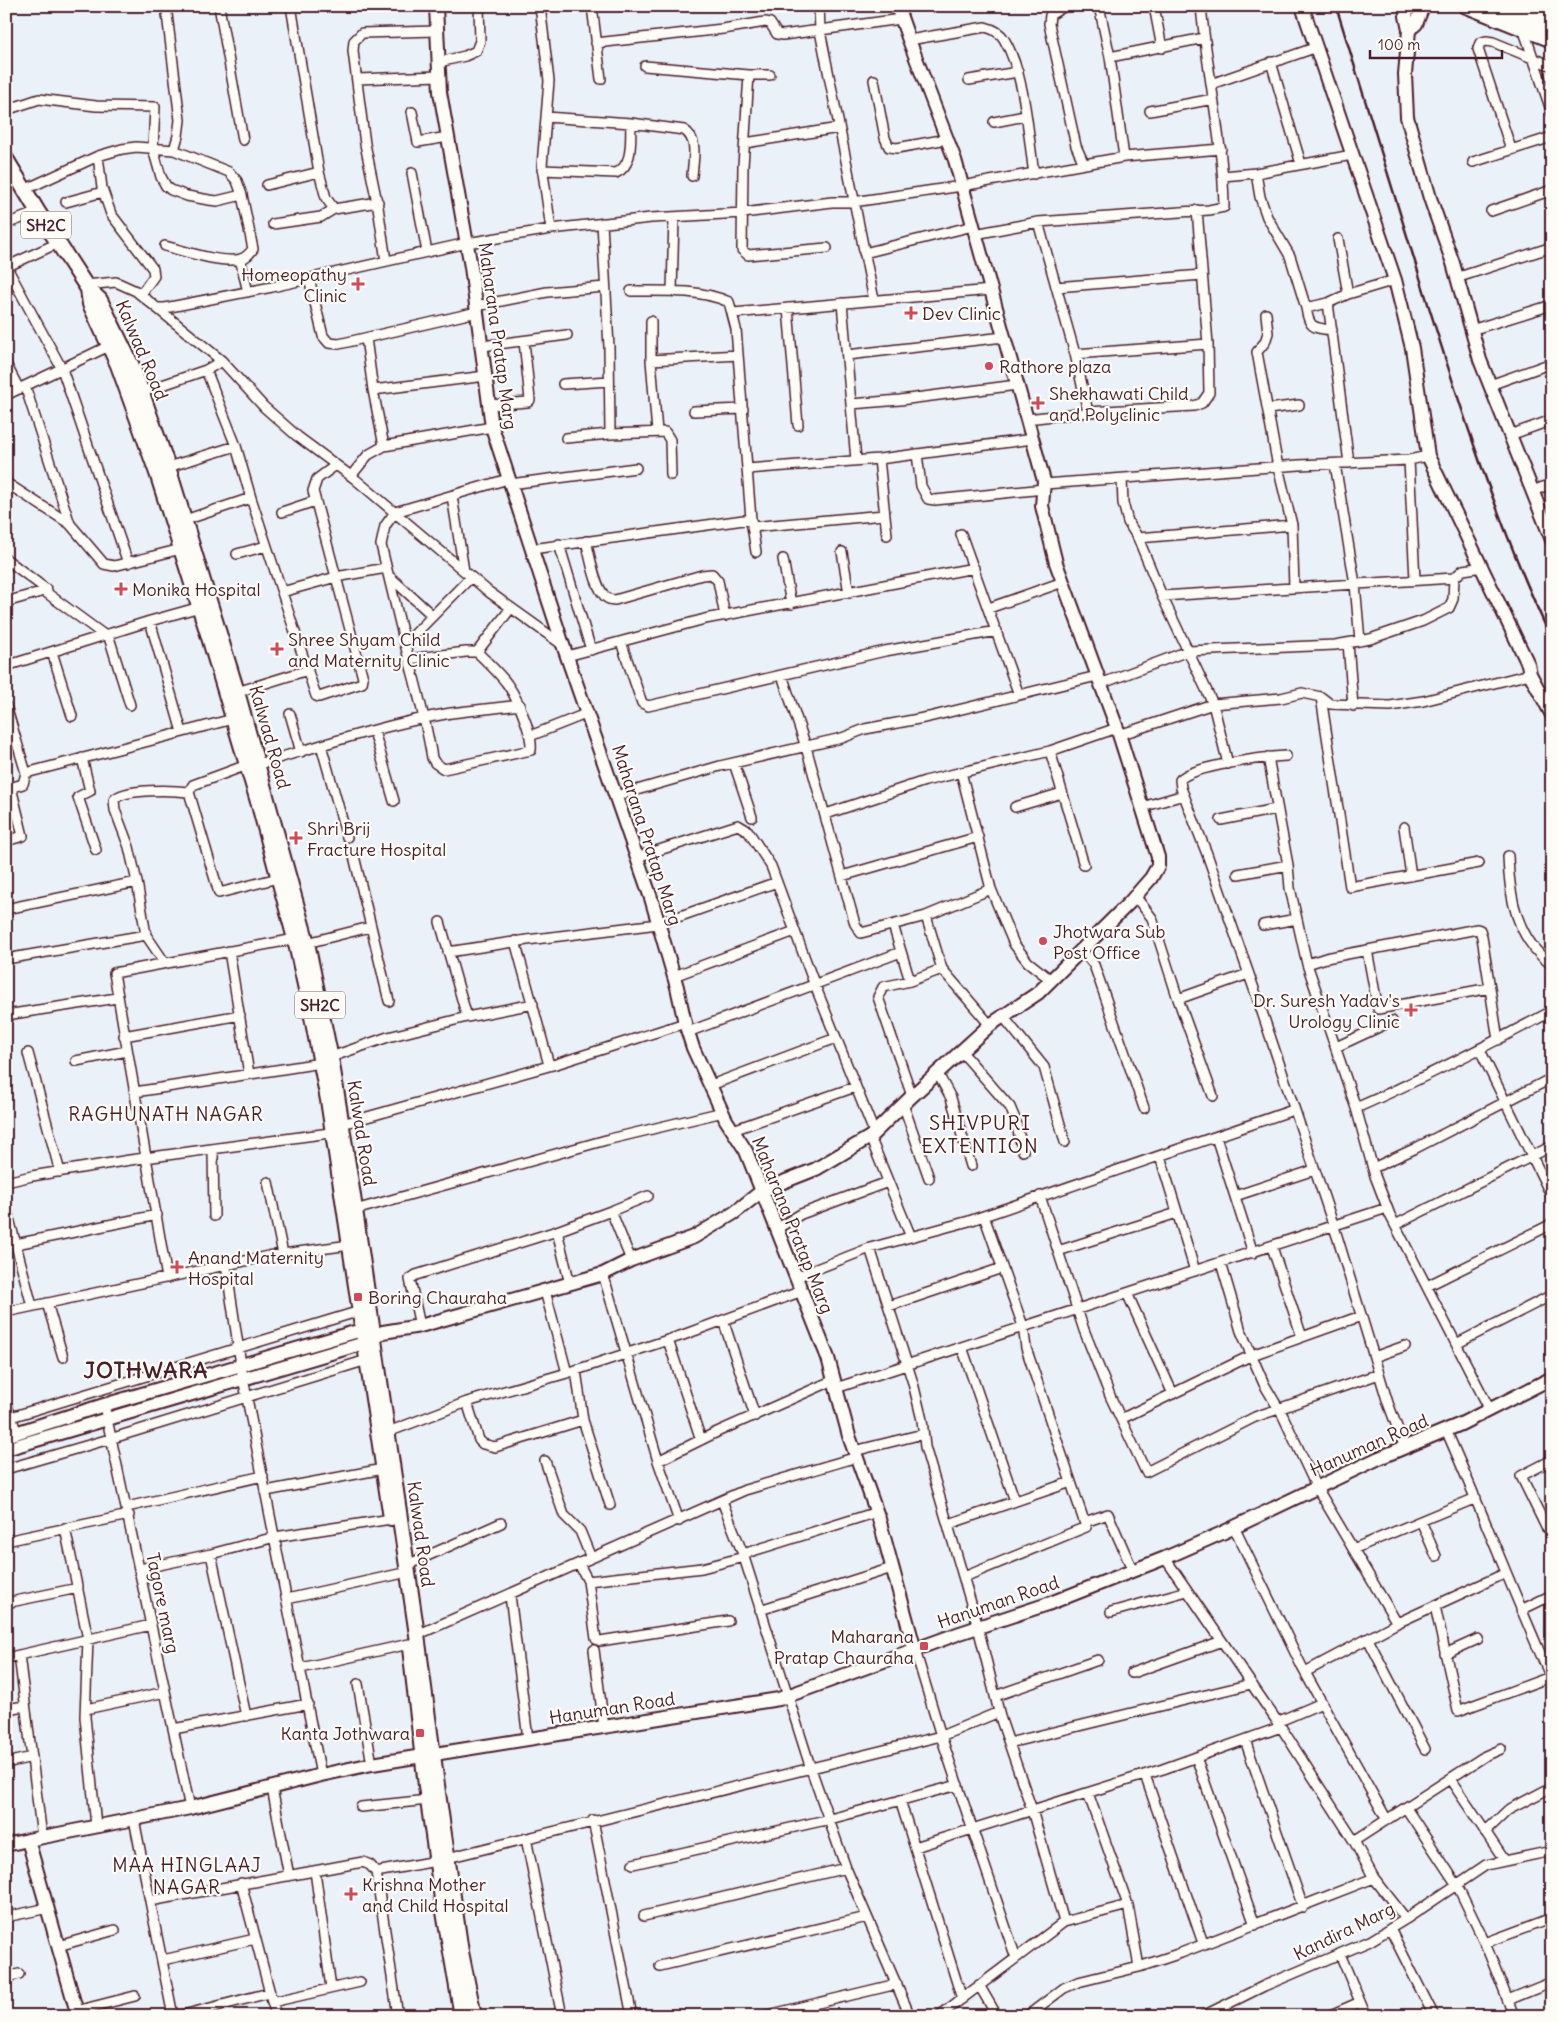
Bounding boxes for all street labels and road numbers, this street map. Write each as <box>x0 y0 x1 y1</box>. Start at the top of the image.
road number: SH2C <box>21 212 71 238</box>
street label: Maharana Pratap Marg <box>473 241 523 431</box>
street label: Kalwad Road <box>111 296 174 404</box>
street label: Kalwad Road <box>244 683 296 792</box>
street label: Maharana Pratap Marg <box>607 742 687 928</box>
road number: SH2C <box>295 992 345 1018</box>
street label: Kalwad Road <box>342 1078 382 1188</box>
street label: Maharana Pratap Marg <box>747 1133 839 1317</box>
street label: Hanuman Road <box>1306 1408 1432 1481</box>
street label: Kalwad Road <box>402 1480 440 1589</box>
street label: Tagore marg <box>141 1550 185 1656</box>
street label: Hanuman Road <box>934 1570 1062 1634</box>
street label: Hanuman Road <box>547 1687 677 1729</box>
street label: Kandira Marg <box>1290 1897 1398 1965</box>

